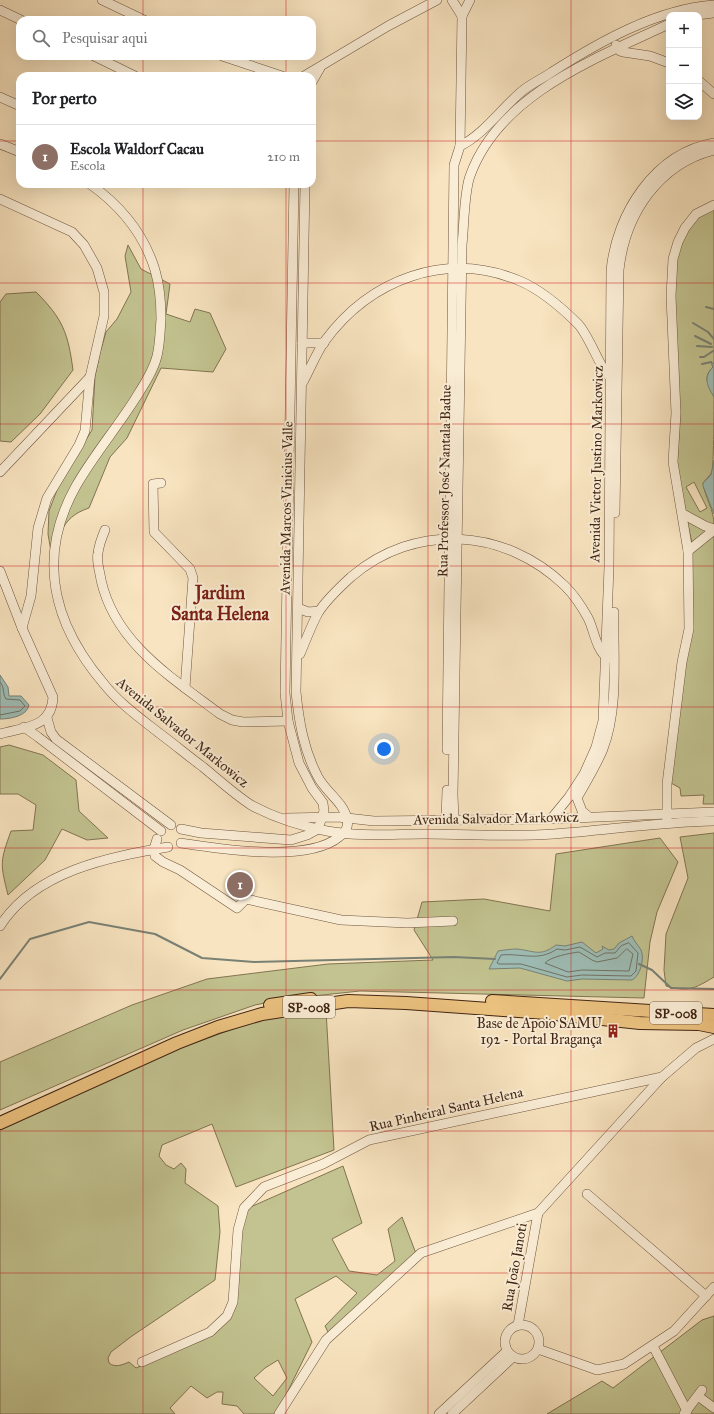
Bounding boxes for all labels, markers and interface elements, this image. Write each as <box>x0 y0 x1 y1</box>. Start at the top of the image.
map controls <box>666 12 702 120</box>
button: + <box>666 12 702 48</box>
search box <box>16 16 316 60</box>
icon: search <box>30 27 52 49</box>
text: Pesquisar aqui <box>62 29 148 47</box>
button: − <box>666 48 702 84</box>
button: layers <box>666 84 702 120</box>
text: Por perto <box>32 88 97 109</box>
text: Escola Waldorf Cacau <box>70 140 204 158</box>
text: 1 <box>42 149 48 165</box>
text: 210 m <box>267 149 300 165</box>
text: Escola <box>70 158 105 174</box>
street label: Avenida Victor Justino Markowicz <box>586 365 608 564</box>
street label: Rua Professor José Nantala Badue <box>434 384 456 578</box>
street label: Avenida Marcos Vinicius Valle <box>276 421 297 596</box>
district label: Jardim Santa Helena <box>171 582 269 625</box>
street label: Avenida Salvador Markowicz <box>112 673 253 791</box>
your location <box>374 739 394 759</box>
street label: Avenida Salvador Markowicz <box>412 809 579 828</box>
pin: 1 <box>227 870 253 900</box>
road number: SP-008 <box>283 996 335 1018</box>
road number: SP-008 <box>650 1002 702 1024</box>
place label: Base de Apoio SAMU 192 - Portal Bragança <box>476 1015 603 1048</box>
building icon: Base de Apoio SAMU 192 - Portal Bragança <box>605 1023 621 1039</box>
street label: Rua Pinheiral Santa Helena <box>368 1084 525 1135</box>
street label: Rua João Janoti <box>498 1221 532 1313</box>

